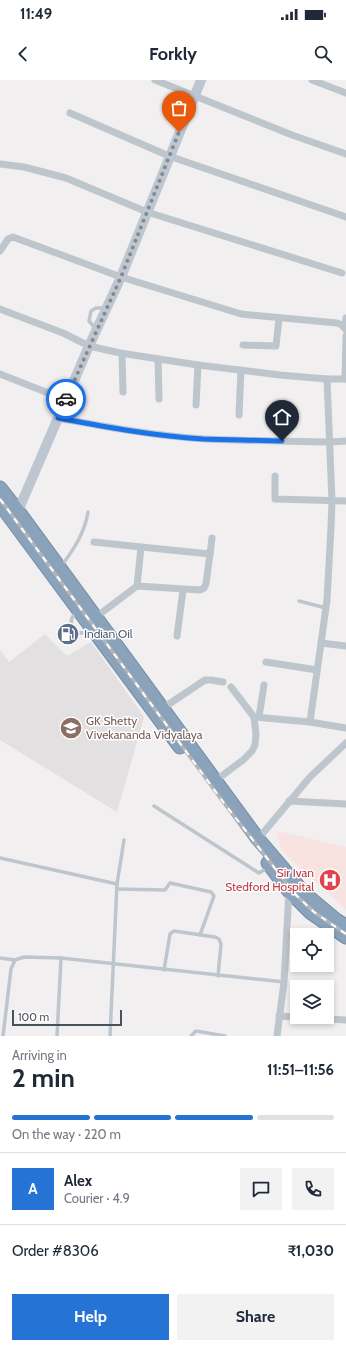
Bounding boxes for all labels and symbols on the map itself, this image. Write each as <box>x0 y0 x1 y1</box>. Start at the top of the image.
pin <box>162 91 196 132</box>
courier <box>46 379 86 419</box>
pin <box>265 400 299 441</box>
fuel station icon: Indian Oil <box>55 621 81 647</box>
place label: Indian Oil <box>84 626 133 641</box>
place label: GK Shetty Vivekananda Vidyalaya <box>86 713 203 742</box>
school or university icon: GK Shetty Vivekananda Vidyalaya <box>58 715 84 741</box>
place label: Sir Ivan Stedford Hospital <box>225 865 314 894</box>
hospital icon: Sir Ivan Stedford Hospital <box>317 867 343 893</box>
scale bar <box>12 1008 122 1027</box>

